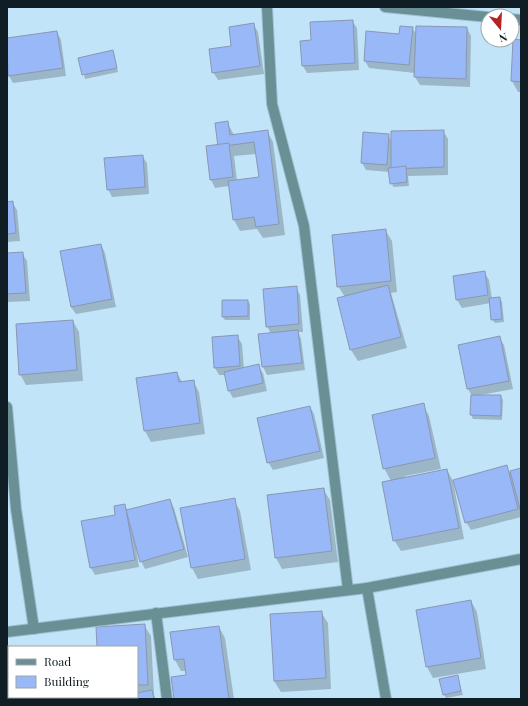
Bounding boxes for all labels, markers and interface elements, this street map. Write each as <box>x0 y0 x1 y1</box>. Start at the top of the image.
north arrow <box>480 8 520 48</box>
text: N <box>497 30 509 46</box>
legend <box>8 646 138 698</box>
text: Road <box>44 653 71 669</box>
text: Building <box>44 673 90 689</box>

